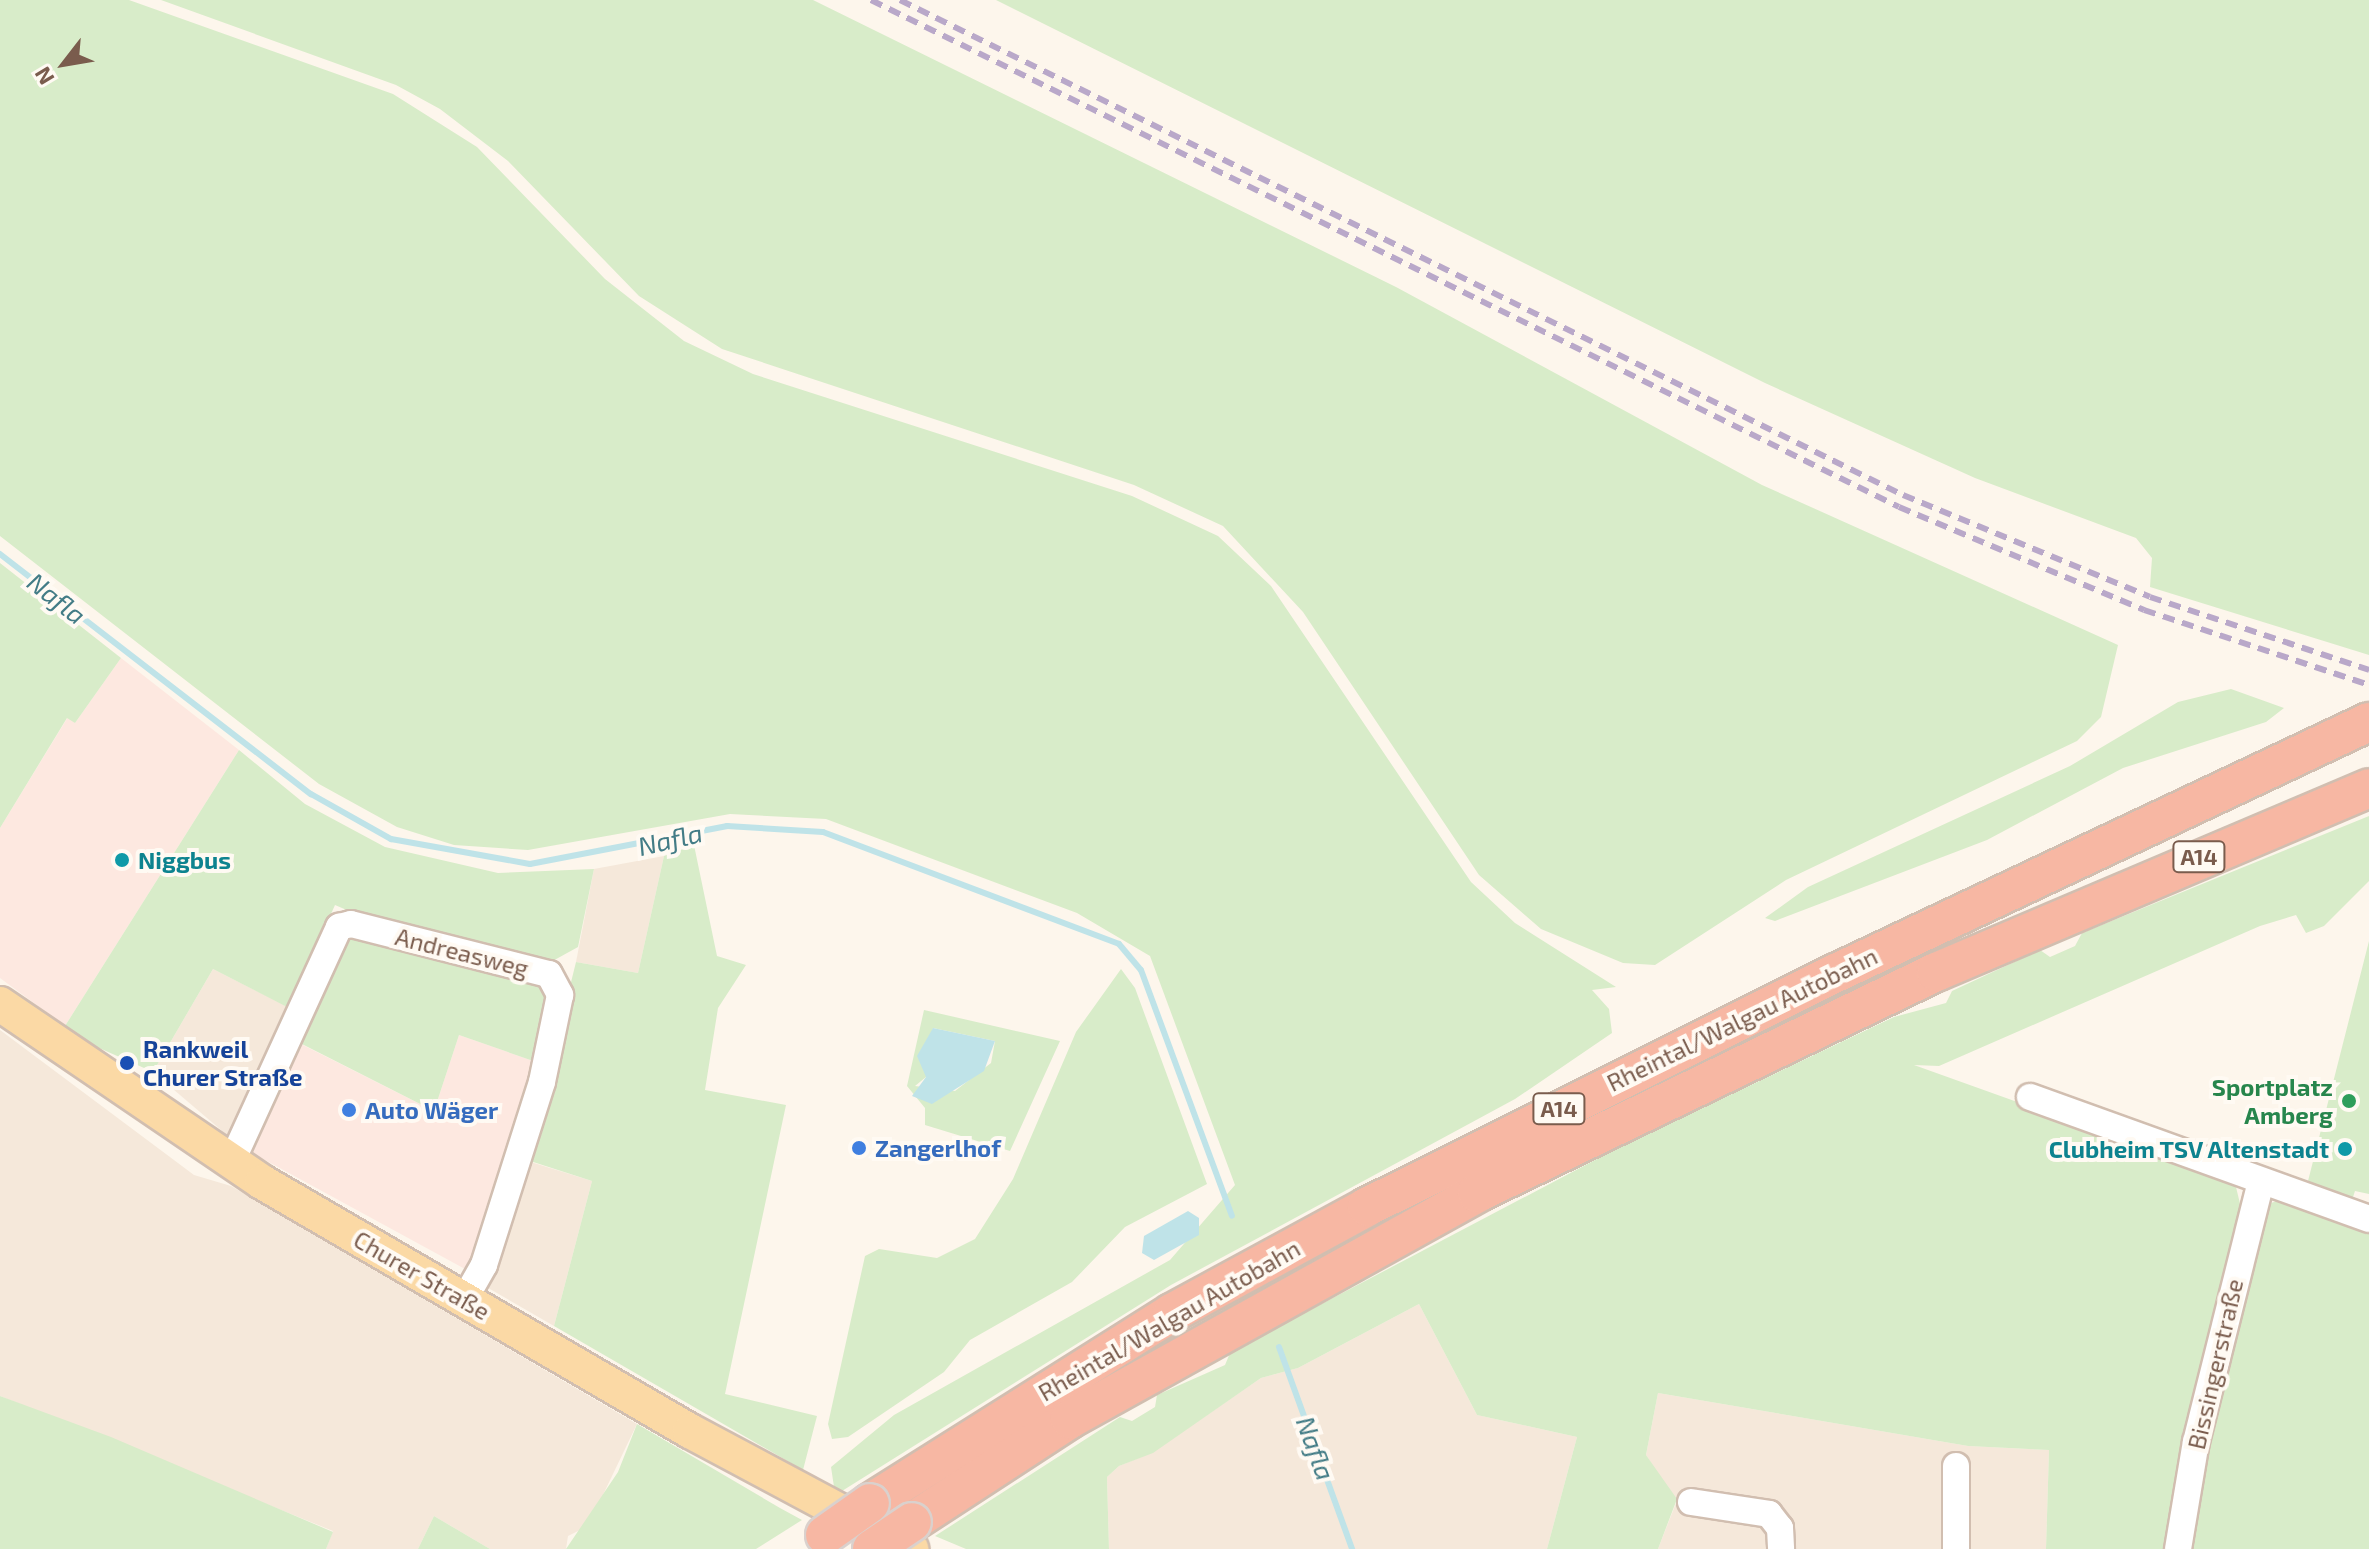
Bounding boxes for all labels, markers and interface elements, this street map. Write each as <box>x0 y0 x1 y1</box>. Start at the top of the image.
north arrow <box>24 24 104 104</box>
text: N <box>28 63 59 90</box>
water label: Nafla <box>22 566 92 630</box>
water label: Nafla <box>635 816 705 862</box>
road number: A14 <box>2171 839 2227 875</box>
place label: Niggbus <box>138 846 231 874</box>
marker: Niggbus <box>113 851 131 869</box>
street label: Andreasweg <box>392 922 532 982</box>
street label: Rheintal/Walgau Autobahn <box>1602 941 1882 1097</box>
place label: Rankweil Churer Straße <box>143 1035 303 1091</box>
marker: Rankweil Churer Straße <box>118 1054 136 1072</box>
place label: Sportplatz Amberg <box>2212 1073 2333 1129</box>
road number: A14 <box>1531 1091 1587 1127</box>
marker: Sportplatz Amberg <box>2340 1092 2358 1110</box>
place label: Auto Wäger <box>365 1096 498 1124</box>
marker: Auto Wäger <box>340 1101 358 1119</box>
place label: Zangerlhof <box>875 1134 1001 1162</box>
place label: Clubheim TSV Altenstadt <box>2047 1135 2329 1163</box>
marker: Zangerlhof <box>850 1139 868 1157</box>
marker: Clubheim TSV Altenstadt <box>2336 1140 2354 1158</box>
street label: Churer Straße <box>349 1224 495 1326</box>
street label: Rheintal/Walgau Autobahn <box>1033 1233 1305 1407</box>
street label: Bissingerstraße <box>2181 1276 2249 1452</box>
water label: Nafla <box>1290 1412 1342 1484</box>

